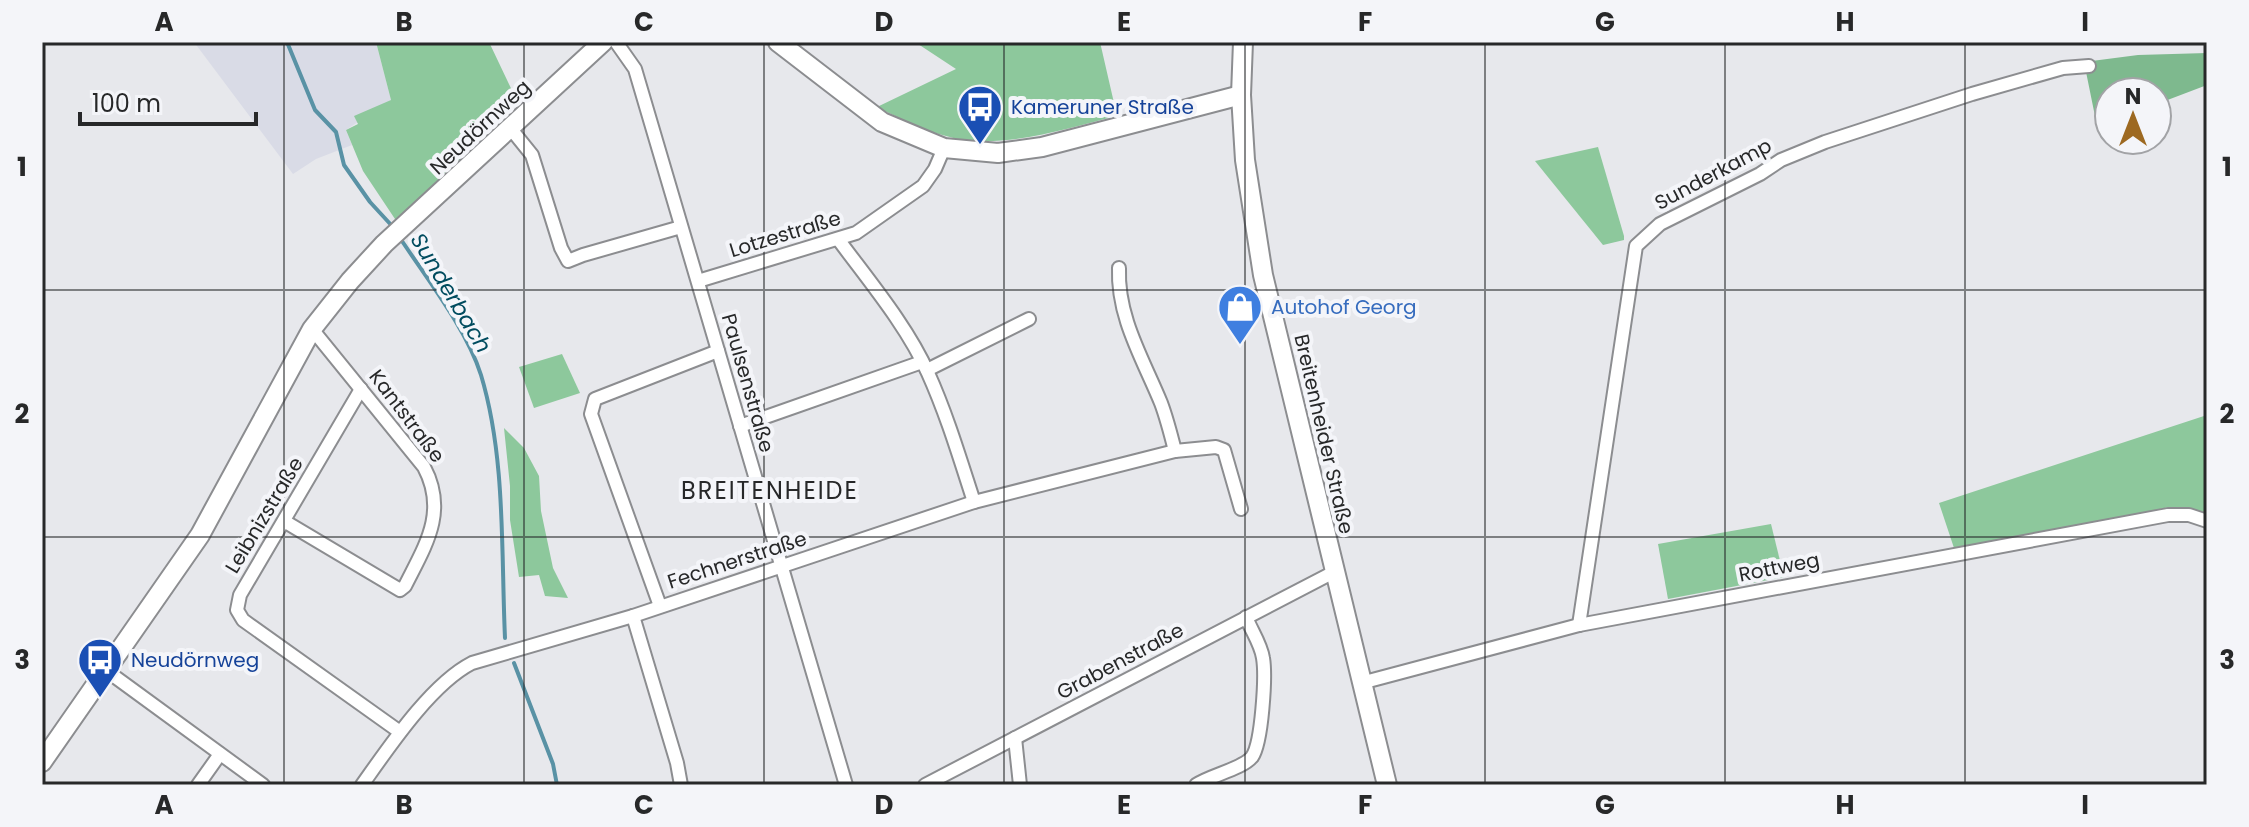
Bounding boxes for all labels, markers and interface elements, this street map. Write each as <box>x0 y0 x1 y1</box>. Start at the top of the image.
text: A <box>154 4 174 40</box>
text: B <box>395 4 413 40</box>
text: C <box>634 4 654 40</box>
text: D <box>875 4 894 40</box>
text: E <box>1117 4 1131 40</box>
text: F <box>1358 4 1372 40</box>
text: G <box>1595 4 1615 40</box>
text: H <box>1835 4 1855 40</box>
text: I <box>2081 4 2089 40</box>
street label: Neudörnweg <box>424 73 536 181</box>
scale bar <box>80 76 256 126</box>
north arrow <box>2093 76 2173 156</box>
text: N <box>2125 81 2141 112</box>
bus stop icon: Kameruner Straße <box>956 83 1004 146</box>
text: 100 m <box>92 87 161 120</box>
place label: Kameruner Straße <box>1011 93 1194 121</box>
street label: Sunderkamp <box>1650 131 1776 217</box>
text: 1 <box>17 149 27 185</box>
text: 1 <box>2222 149 2232 185</box>
street label: Lotzestraße <box>726 204 844 264</box>
water label: Sunderbach <box>403 227 499 359</box>
shop icon: Autohof Georg <box>1216 283 1264 346</box>
place label: Autohof Georg <box>1271 293 1417 321</box>
street label: Paulsenstraße <box>715 310 781 456</box>
street label: Breitenheider Straße <box>1287 331 1361 537</box>
street label: Kantstraße <box>363 364 451 468</box>
text: 2 <box>15 396 30 432</box>
text: 2 <box>2220 396 2235 432</box>
street label: Leibnizstraße <box>218 452 310 578</box>
district label: BREITENHEIDE <box>681 474 859 507</box>
street label: Fechnerstraße <box>664 524 810 596</box>
street label: Rottweg <box>1736 545 1822 589</box>
street label: Grabenstraße <box>1052 616 1188 706</box>
bus stop icon: Neudörnweg <box>76 636 124 699</box>
text: 3 <box>14 642 30 678</box>
text: 3 <box>2219 642 2235 678</box>
place label: Neudörnweg <box>131 646 259 674</box>
text: A <box>154 787 174 823</box>
text: B <box>395 787 413 823</box>
text: C <box>634 787 654 823</box>
text: D <box>875 787 894 823</box>
text: E <box>1117 787 1131 823</box>
text: F <box>1358 787 1372 823</box>
text: G <box>1595 787 1615 823</box>
text: H <box>1835 787 1855 823</box>
text: I <box>2081 787 2089 823</box>

